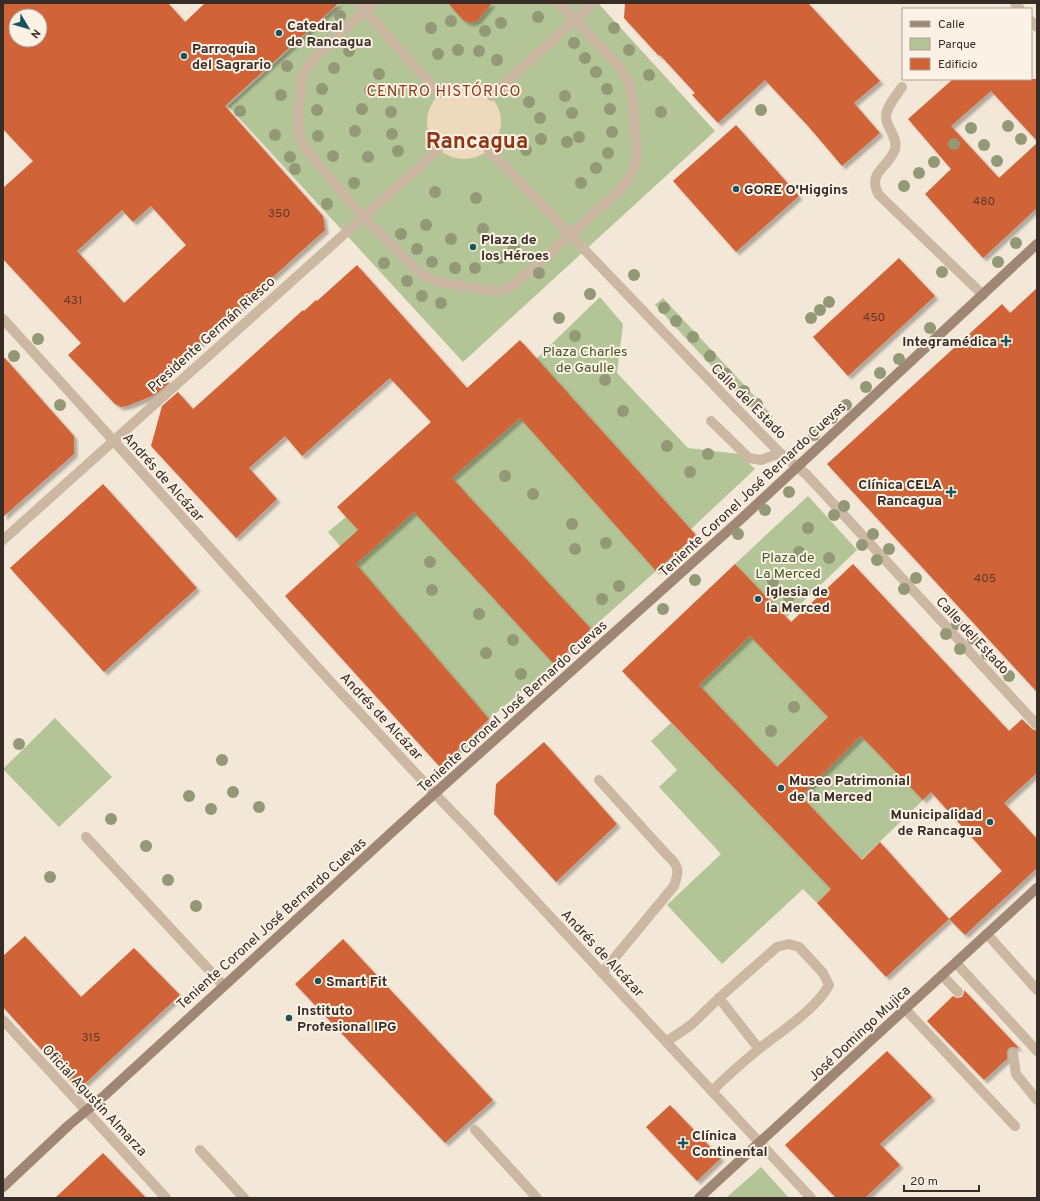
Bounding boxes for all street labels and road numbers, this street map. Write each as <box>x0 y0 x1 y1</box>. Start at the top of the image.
street label: Presidente Germán Riesco <box>145 273 279 397</box>
street label: Calle del Estado <box>707 361 789 444</box>
street label: Teniente Coronel José Bernardo Cuevas <box>656 399 850 581</box>
street label: Andrés de Alcázar <box>119 430 208 526</box>
street label: Calle del Estado <box>932 594 1012 678</box>
street label: Teniente Coronel José Bernardo Cuevas <box>415 617 611 797</box>
street label: Andrés de Alcázar <box>336 670 426 765</box>
street label: Teniente Coronel José Bernardo Cuevas <box>174 834 370 1014</box>
street label: Andrés de Alcázar <box>557 907 647 1002</box>
street label: José Domingo Mujica <box>806 982 914 1086</box>
street label: Oficial Agustín Almarza <box>38 1042 150 1160</box>

